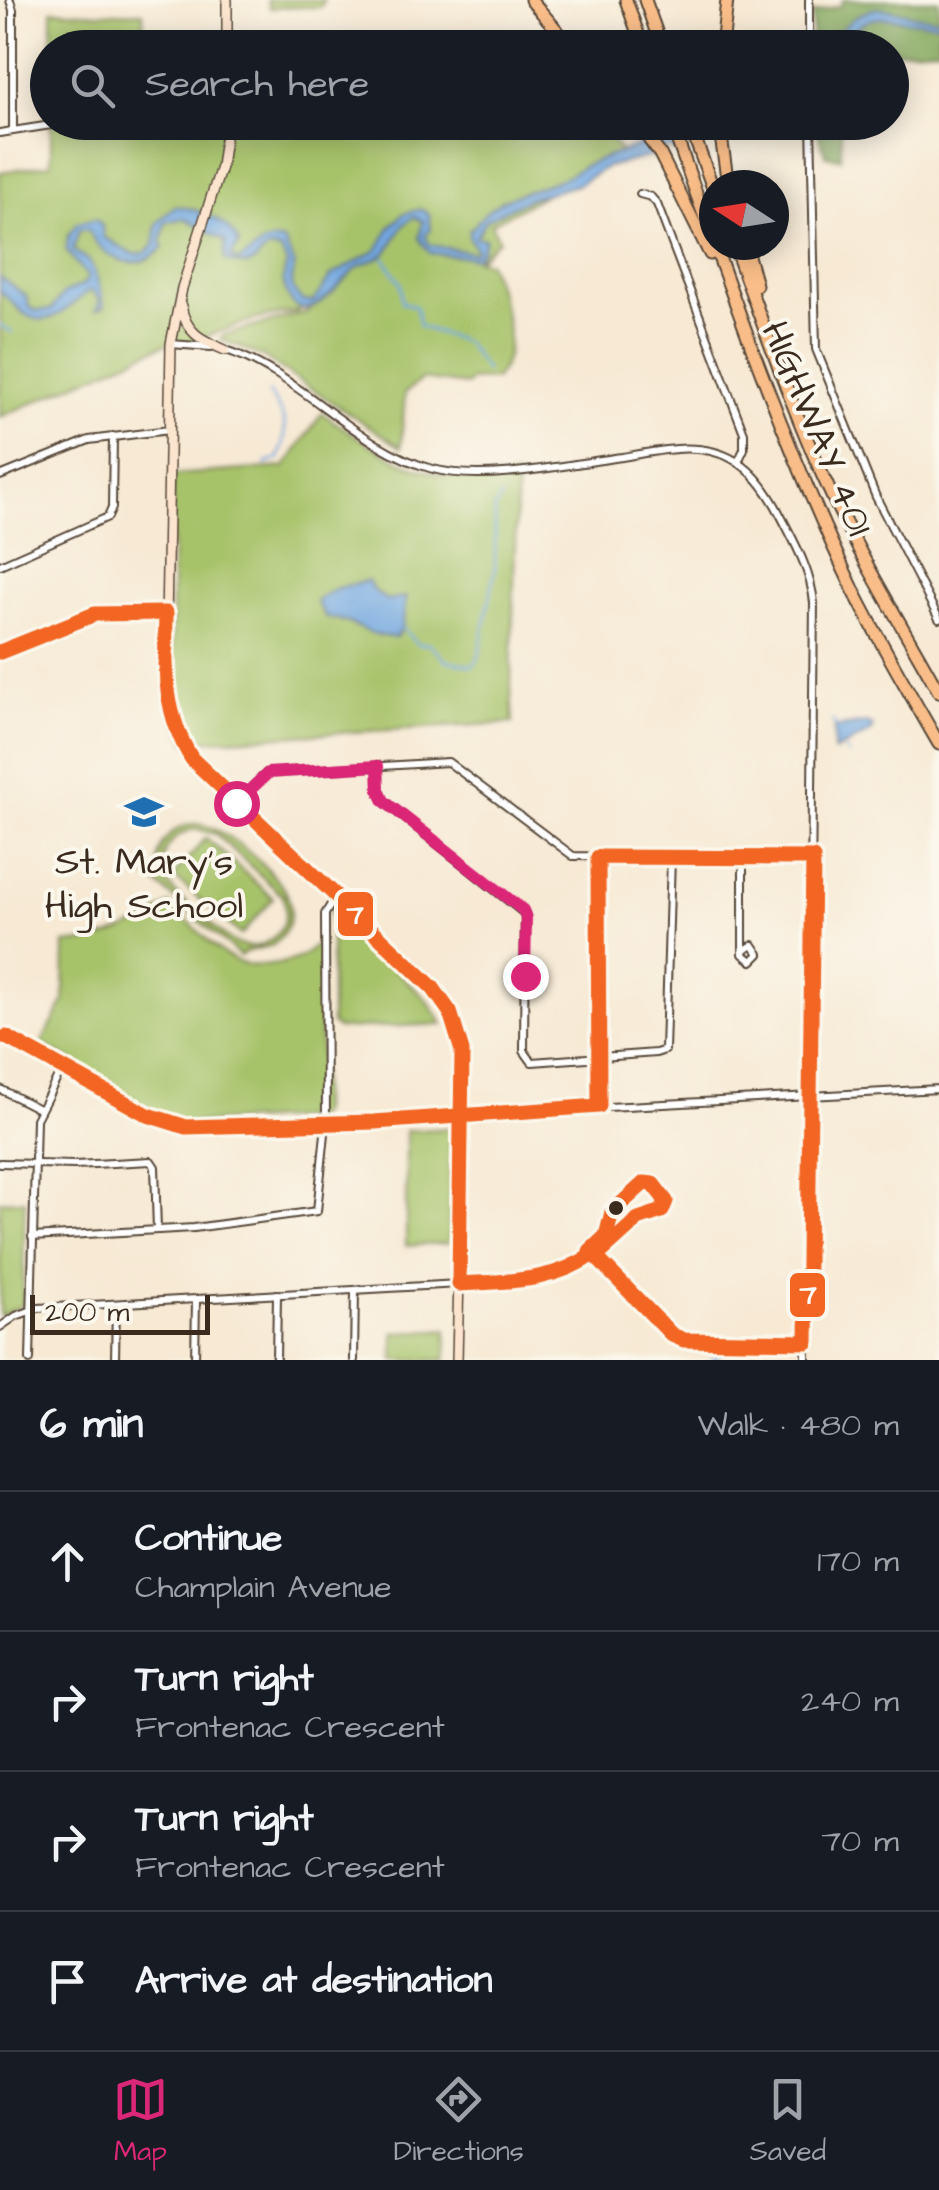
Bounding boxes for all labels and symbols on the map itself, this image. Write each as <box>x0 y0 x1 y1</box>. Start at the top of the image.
north arrow <box>699 170 789 260</box>
street label: HIGHWAY 401 <box>748 314 885 544</box>
route start <box>214 781 260 827</box>
school or university icon: St. Mary's High School <box>123 791 165 833</box>
place label: St. Mary's High School <box>45 837 243 933</box>
line badge: 7 <box>336 890 375 938</box>
text: 7 <box>345 896 364 935</box>
route end <box>503 954 549 1000</box>
unlabelled marker <box>606 1198 626 1218</box>
line badge: 7 <box>788 1271 827 1319</box>
text: 7 <box>798 1276 817 1315</box>
scale bar <box>30 1290 210 1334</box>

